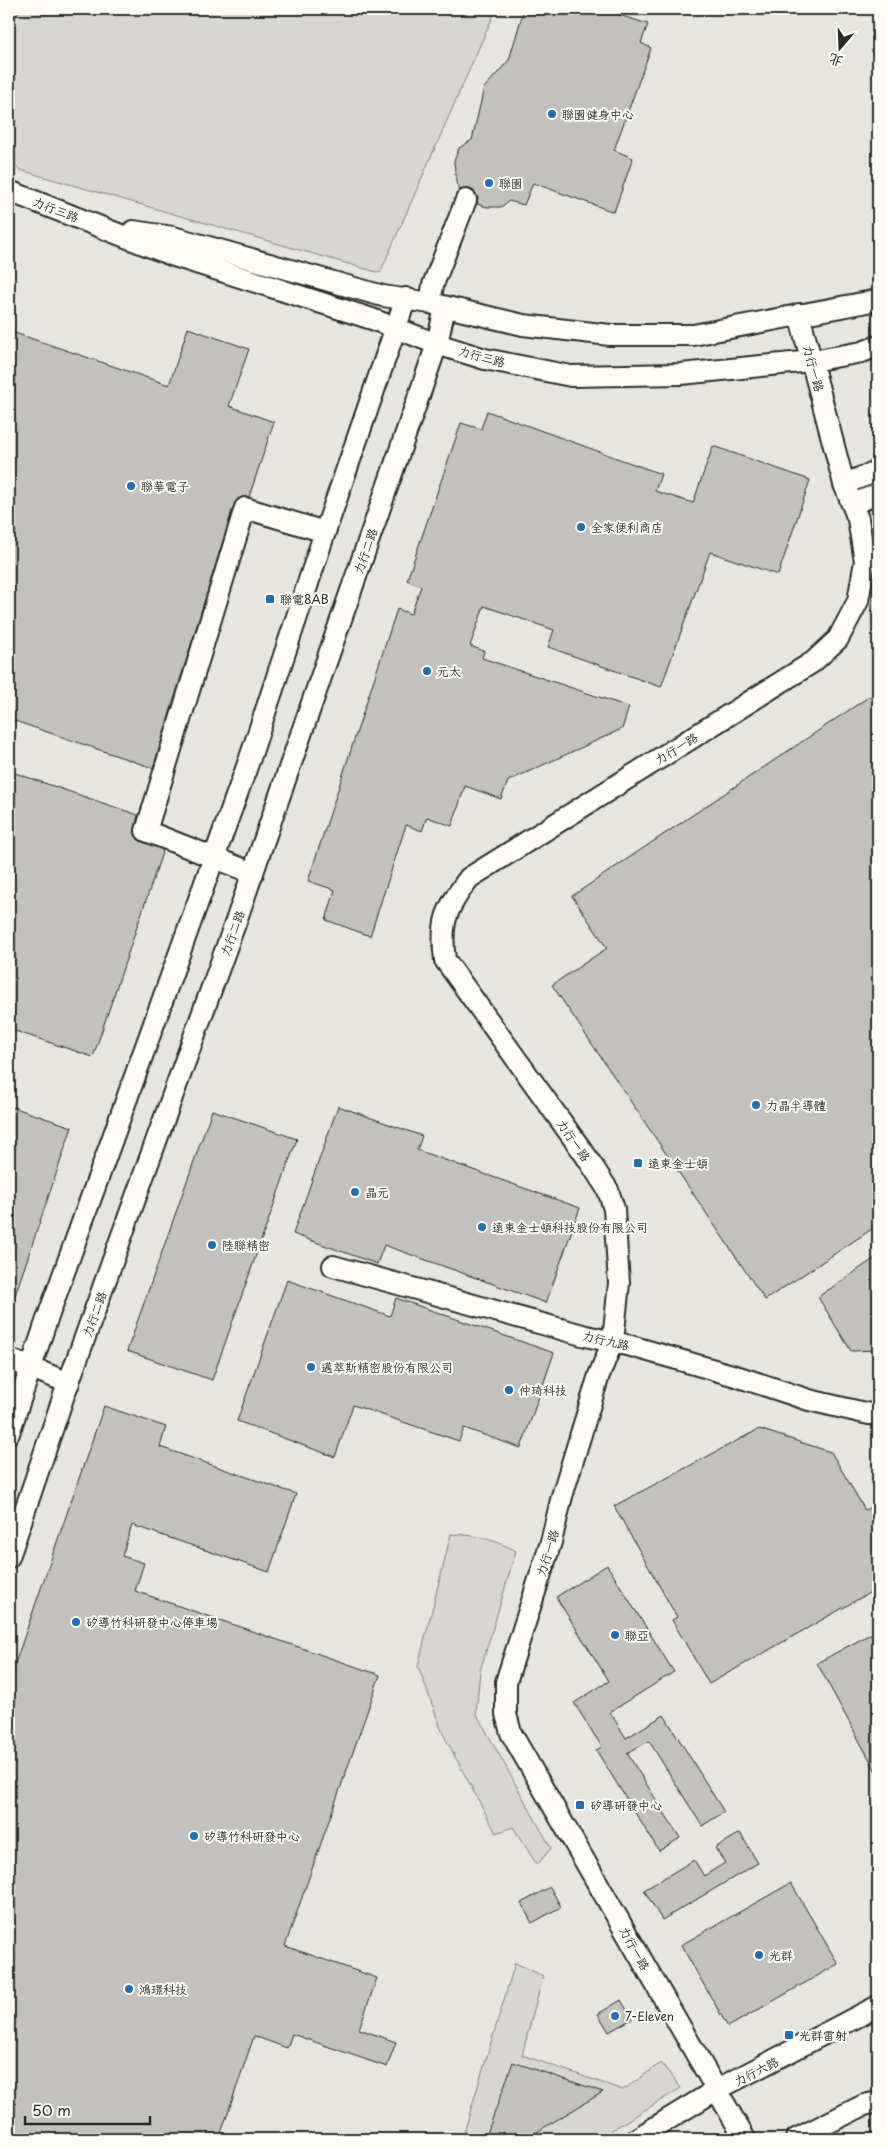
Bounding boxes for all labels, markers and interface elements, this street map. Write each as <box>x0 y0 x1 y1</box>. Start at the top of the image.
north arrow <box>814 22 864 72</box>
text: 北 <box>826 49 846 73</box>
place label: 聯園健身中心 <box>562 105 634 123</box>
marker: 聯園健身中心 <box>546 108 558 120</box>
place label: 聯園 <box>499 174 523 192</box>
marker: 聯園 <box>483 177 495 189</box>
street label: 力行三路 <box>30 192 82 226</box>
street label: 力行三路 <box>456 341 508 371</box>
street label: 力行一路 <box>799 342 829 394</box>
place label: 聯華電子 <box>141 477 189 495</box>
marker: 聯華電子 <box>125 480 137 492</box>
place label: 全家便利商店 <box>591 518 663 536</box>
marker: 全家便利商店 <box>575 521 587 533</box>
street label: 力行二路 <box>349 525 381 577</box>
place label: 聯電8AB <box>280 590 329 608</box>
marker: 聯電8AB <box>264 593 276 605</box>
place label: 元太 <box>437 662 461 680</box>
marker: 元太 <box>421 665 433 677</box>
street label: 力行一路 <box>651 728 701 768</box>
street label: 力行二路 <box>215 907 249 959</box>
place label: 力晶半導體 <box>766 1096 826 1114</box>
marker: 力晶半導體 <box>750 1099 762 1111</box>
street label: 力行一路 <box>553 1115 595 1165</box>
place label: 遠東金士頓 <box>648 1154 708 1172</box>
marker: 遠東金士頓 <box>632 1157 644 1169</box>
place label: 晶元 <box>365 1183 389 1201</box>
marker: 晶元 <box>349 1186 361 1198</box>
place label: 遠東金士頓科技股份有限公司 <box>492 1218 648 1236</box>
marker: 遠東金士頓科技股份有限公司 <box>476 1221 488 1233</box>
place label: 陸聯精密 <box>222 1236 270 1254</box>
marker: 陸聯精密 <box>206 1239 218 1251</box>
street label: 力行二路 <box>77 1288 111 1340</box>
street label: 力行九路 <box>581 1326 631 1354</box>
place label: 邁萃斯精密股份有限公司 <box>321 1358 453 1376</box>
marker: 邁萃斯精密股份有限公司 <box>305 1361 317 1373</box>
place label: 仲琦科技 <box>519 1381 567 1399</box>
marker: 仲琦科技 <box>503 1384 515 1396</box>
street label: 力行一路 <box>531 1527 563 1579</box>
place label: 矽導竹科研發中心停車場 <box>86 1613 218 1631</box>
marker: 矽導竹科研發中心停車場 <box>70 1616 82 1628</box>
place label: 聯亞 <box>625 1626 649 1644</box>
marker: 聯亞 <box>609 1629 621 1641</box>
place label: 矽導研發中心 <box>590 1796 662 1814</box>
marker: 矽導研發中心 <box>574 1799 586 1811</box>
place label: 矽導竹科研發中心 <box>204 1827 300 1845</box>
marker: 矽導竹科研發中心 <box>188 1830 200 1842</box>
street label: 力行一路 <box>615 1923 655 1973</box>
place label: 光群 <box>769 1946 793 1964</box>
marker: 光群 <box>753 1949 765 1961</box>
place label: 鴻璟科技 <box>139 1980 187 1998</box>
marker: 鴻璟科技 <box>123 1983 135 1995</box>
place label: 7-Eleven <box>625 2007 674 2025</box>
marker: 7-Eleven <box>609 2010 621 2022</box>
place label: 光群雷射 <box>799 2026 848 2044</box>
marker: 光群雷射 <box>783 2029 795 2041</box>
street label: 力行六路 <box>731 2052 781 2090</box>
scale bar <box>25 2093 150 2125</box>
text: 50 m <box>32 2098 71 2121</box>

